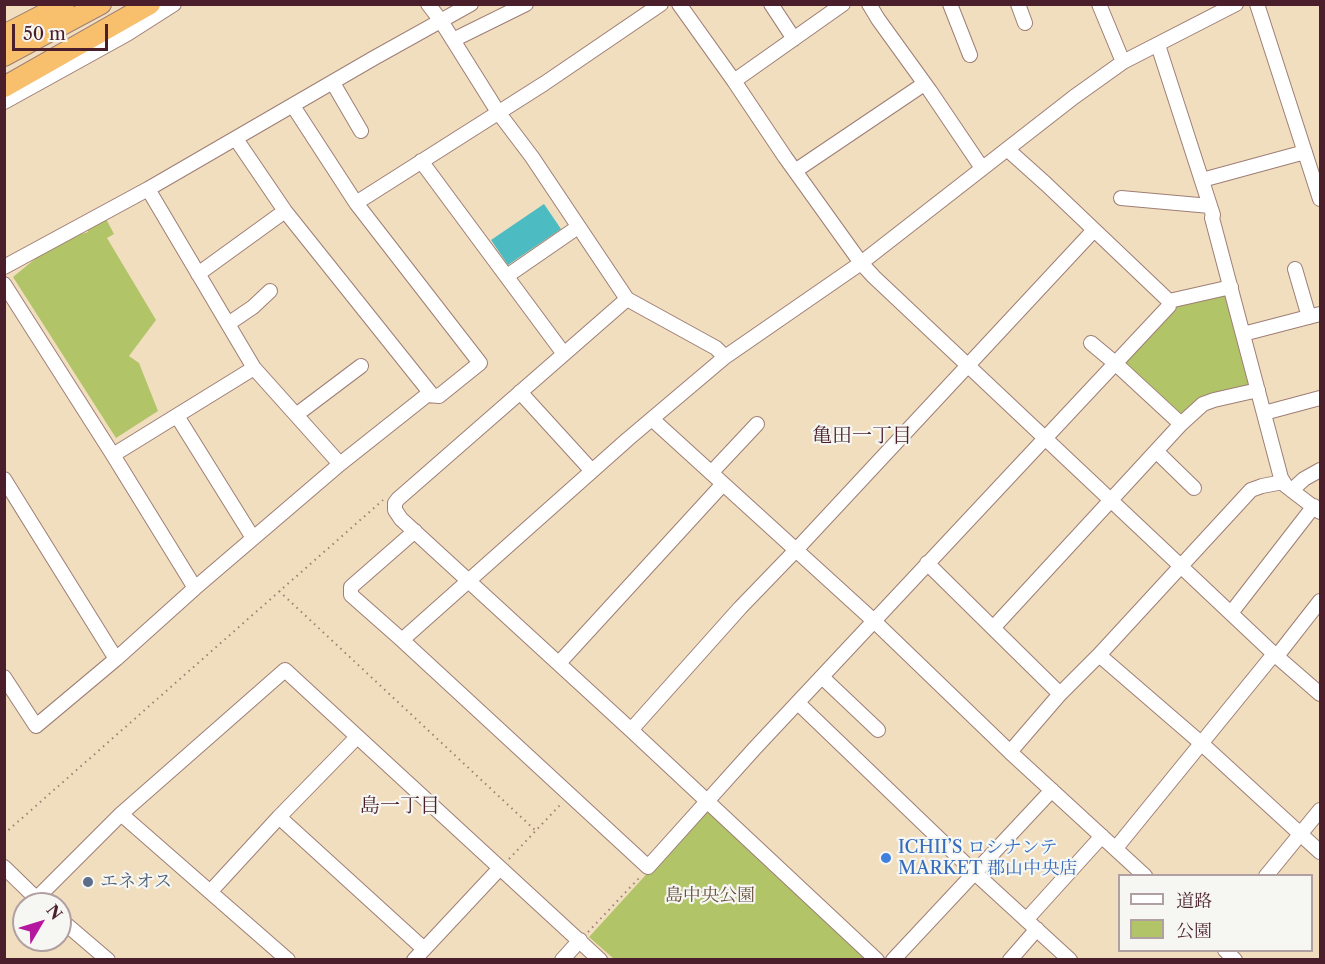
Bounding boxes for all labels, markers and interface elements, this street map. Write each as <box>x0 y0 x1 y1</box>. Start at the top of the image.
scale bar <box>15 12 111 50</box>
text: 50 m <box>23 23 66 45</box>
district label: 亀田一丁目 <box>812 424 912 448</box>
district label: 島一丁目 <box>360 794 440 818</box>
place label: ICHII’S ロシナンテ MARKET 郡山中央店 <box>898 837 1077 880</box>
marker: ICHII’S ロシナンテ MARKET 郡山中央店 <box>879 851 893 865</box>
place label: エネオス <box>100 871 172 893</box>
legend <box>1118 874 1313 952</box>
marker: エネオス <box>81 875 95 889</box>
park label: 島中央公園 <box>665 885 755 907</box>
text: 道路 <box>1176 890 1212 912</box>
north arrow <box>12 892 72 952</box>
text: N <box>42 901 67 924</box>
text: 公園 <box>1176 920 1212 942</box>

